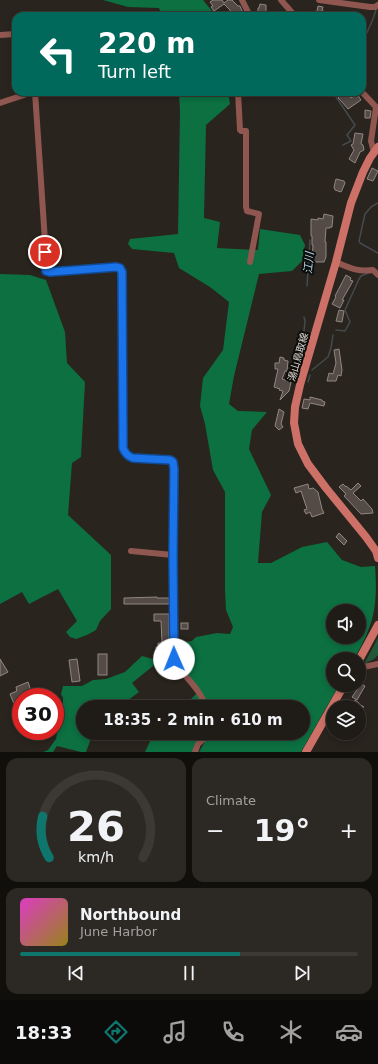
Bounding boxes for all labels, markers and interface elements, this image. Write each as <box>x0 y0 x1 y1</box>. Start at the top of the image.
text: 220 m <box>98 27 195 60</box>
icon: left <box>32 28 84 80</box>
text: Turn left <box>98 61 171 82</box>
pin <box>28 235 62 269</box>
icon: arrive <box>34 241 56 263</box>
water label: 江川 <box>302 250 317 275</box>
street label: 湯山鳥取線 <box>286 331 310 383</box>
map controls <box>326 604 366 740</box>
button: sound <box>326 604 366 644</box>
position arrow <box>153 638 195 680</box>
button: search <box>326 652 366 692</box>
speed limit sign: 30 <box>12 688 64 740</box>
button: layers <box>326 700 366 740</box>
text: 18:35 · 2 min · 610 m <box>103 711 283 729</box>
text: Climate <box>206 793 256 808</box>
text: 26 <box>67 802 125 851</box>
text: 19° <box>254 813 310 848</box>
text: − <box>206 818 224 843</box>
text: + <box>340 818 358 843</box>
text: km/h <box>78 849 114 865</box>
text: Northbound <box>80 906 181 924</box>
text: June Harbor <box>80 924 157 939</box>
icon: previous <box>65 962 87 984</box>
icon: pause <box>178 962 200 984</box>
icon: next <box>291 962 313 984</box>
icon: directions <box>102 1018 130 1046</box>
icon: music <box>161 1018 189 1046</box>
icon: phone <box>219 1018 247 1046</box>
icon: climate <box>277 1018 305 1046</box>
icon: car <box>335 1018 363 1046</box>
text: 18:33 <box>15 1022 72 1043</box>

